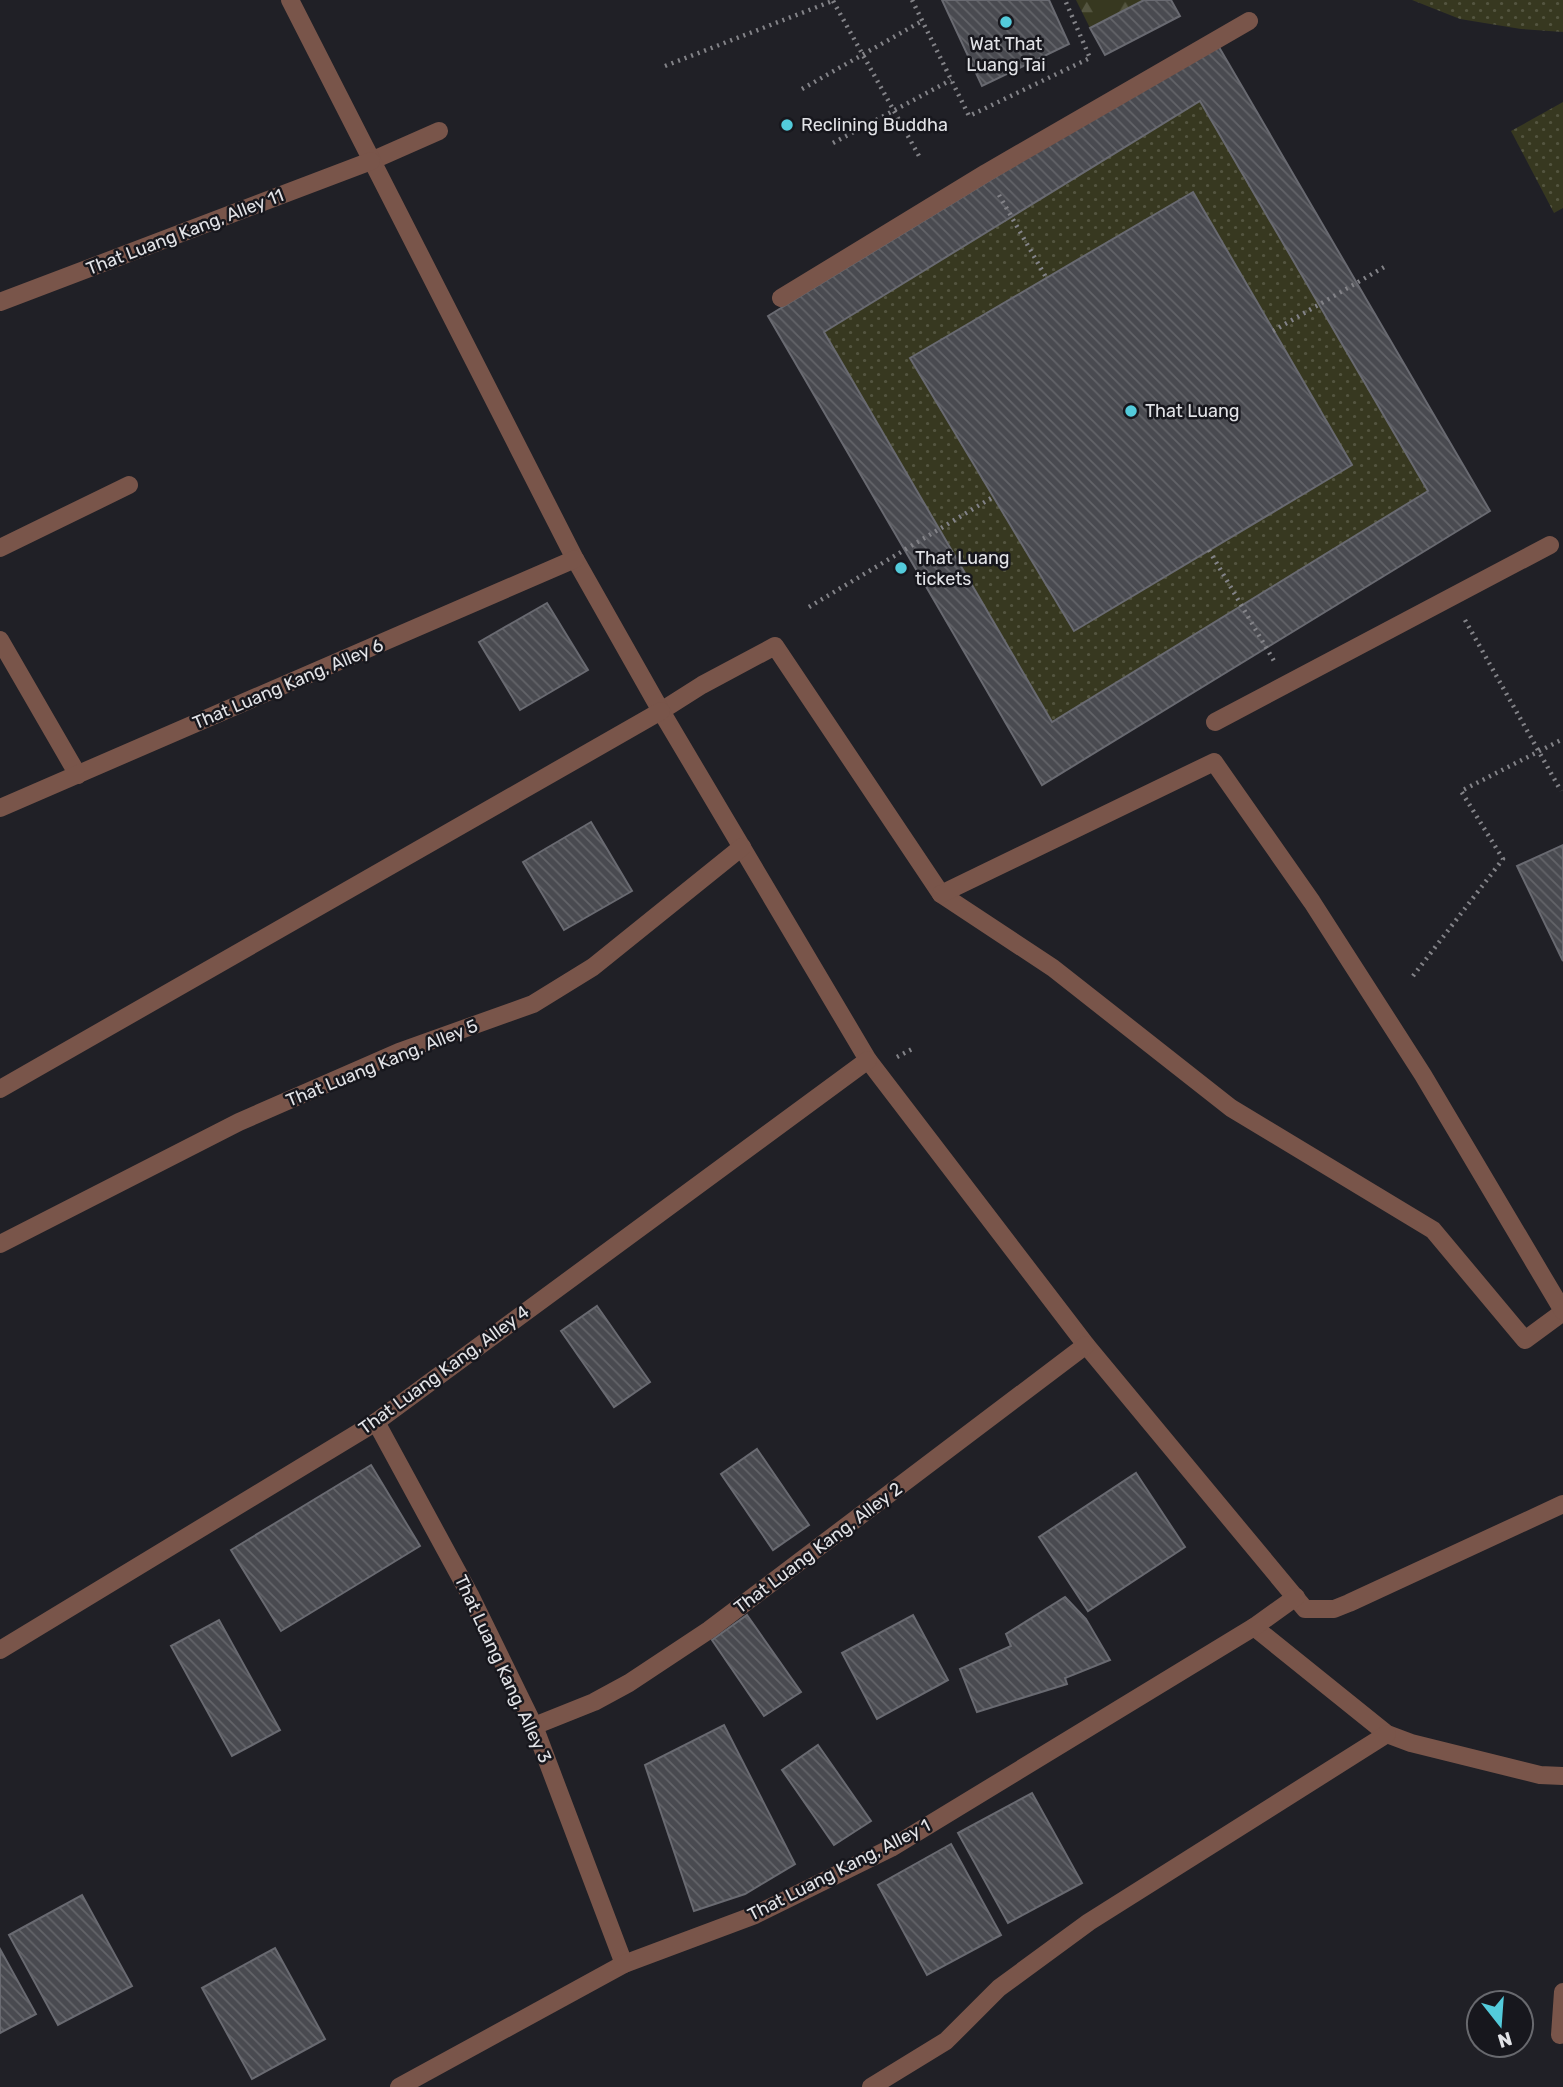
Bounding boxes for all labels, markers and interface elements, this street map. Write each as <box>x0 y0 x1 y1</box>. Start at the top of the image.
marker: Wat That Luang Tai <box>998 14 1014 30</box>
place label: Wat That Luang Tai <box>966 33 1046 76</box>
place label: Reclining Buddha <box>801 114 948 136</box>
marker: Reclining Buddha <box>779 117 795 133</box>
street label: That Luang Kang, Alley 11 <box>83 184 287 280</box>
place label: That Luang <box>1145 400 1240 422</box>
marker: That Luang <box>1123 403 1139 419</box>
place label: That Luang tickets <box>915 547 1010 590</box>
marker: That Luang tickets <box>893 560 909 576</box>
street label: That Luang Kang, Alley 6 <box>189 634 387 734</box>
street label: That Luang Kang, Alley 5 <box>283 1014 481 1112</box>
street label: That Luang Kang, Alley 4 <box>354 1301 534 1439</box>
street label: That Luang Kang, Alley 2 <box>730 1478 906 1618</box>
street label: That Luang Kang, Alley 3 <box>450 1571 556 1767</box>
street label: That Luang Kang, Alley 1 <box>744 1814 934 1926</box>
north arrow <box>1465 1989 1535 2059</box>
text: N <box>1495 2027 1515 2053</box>

